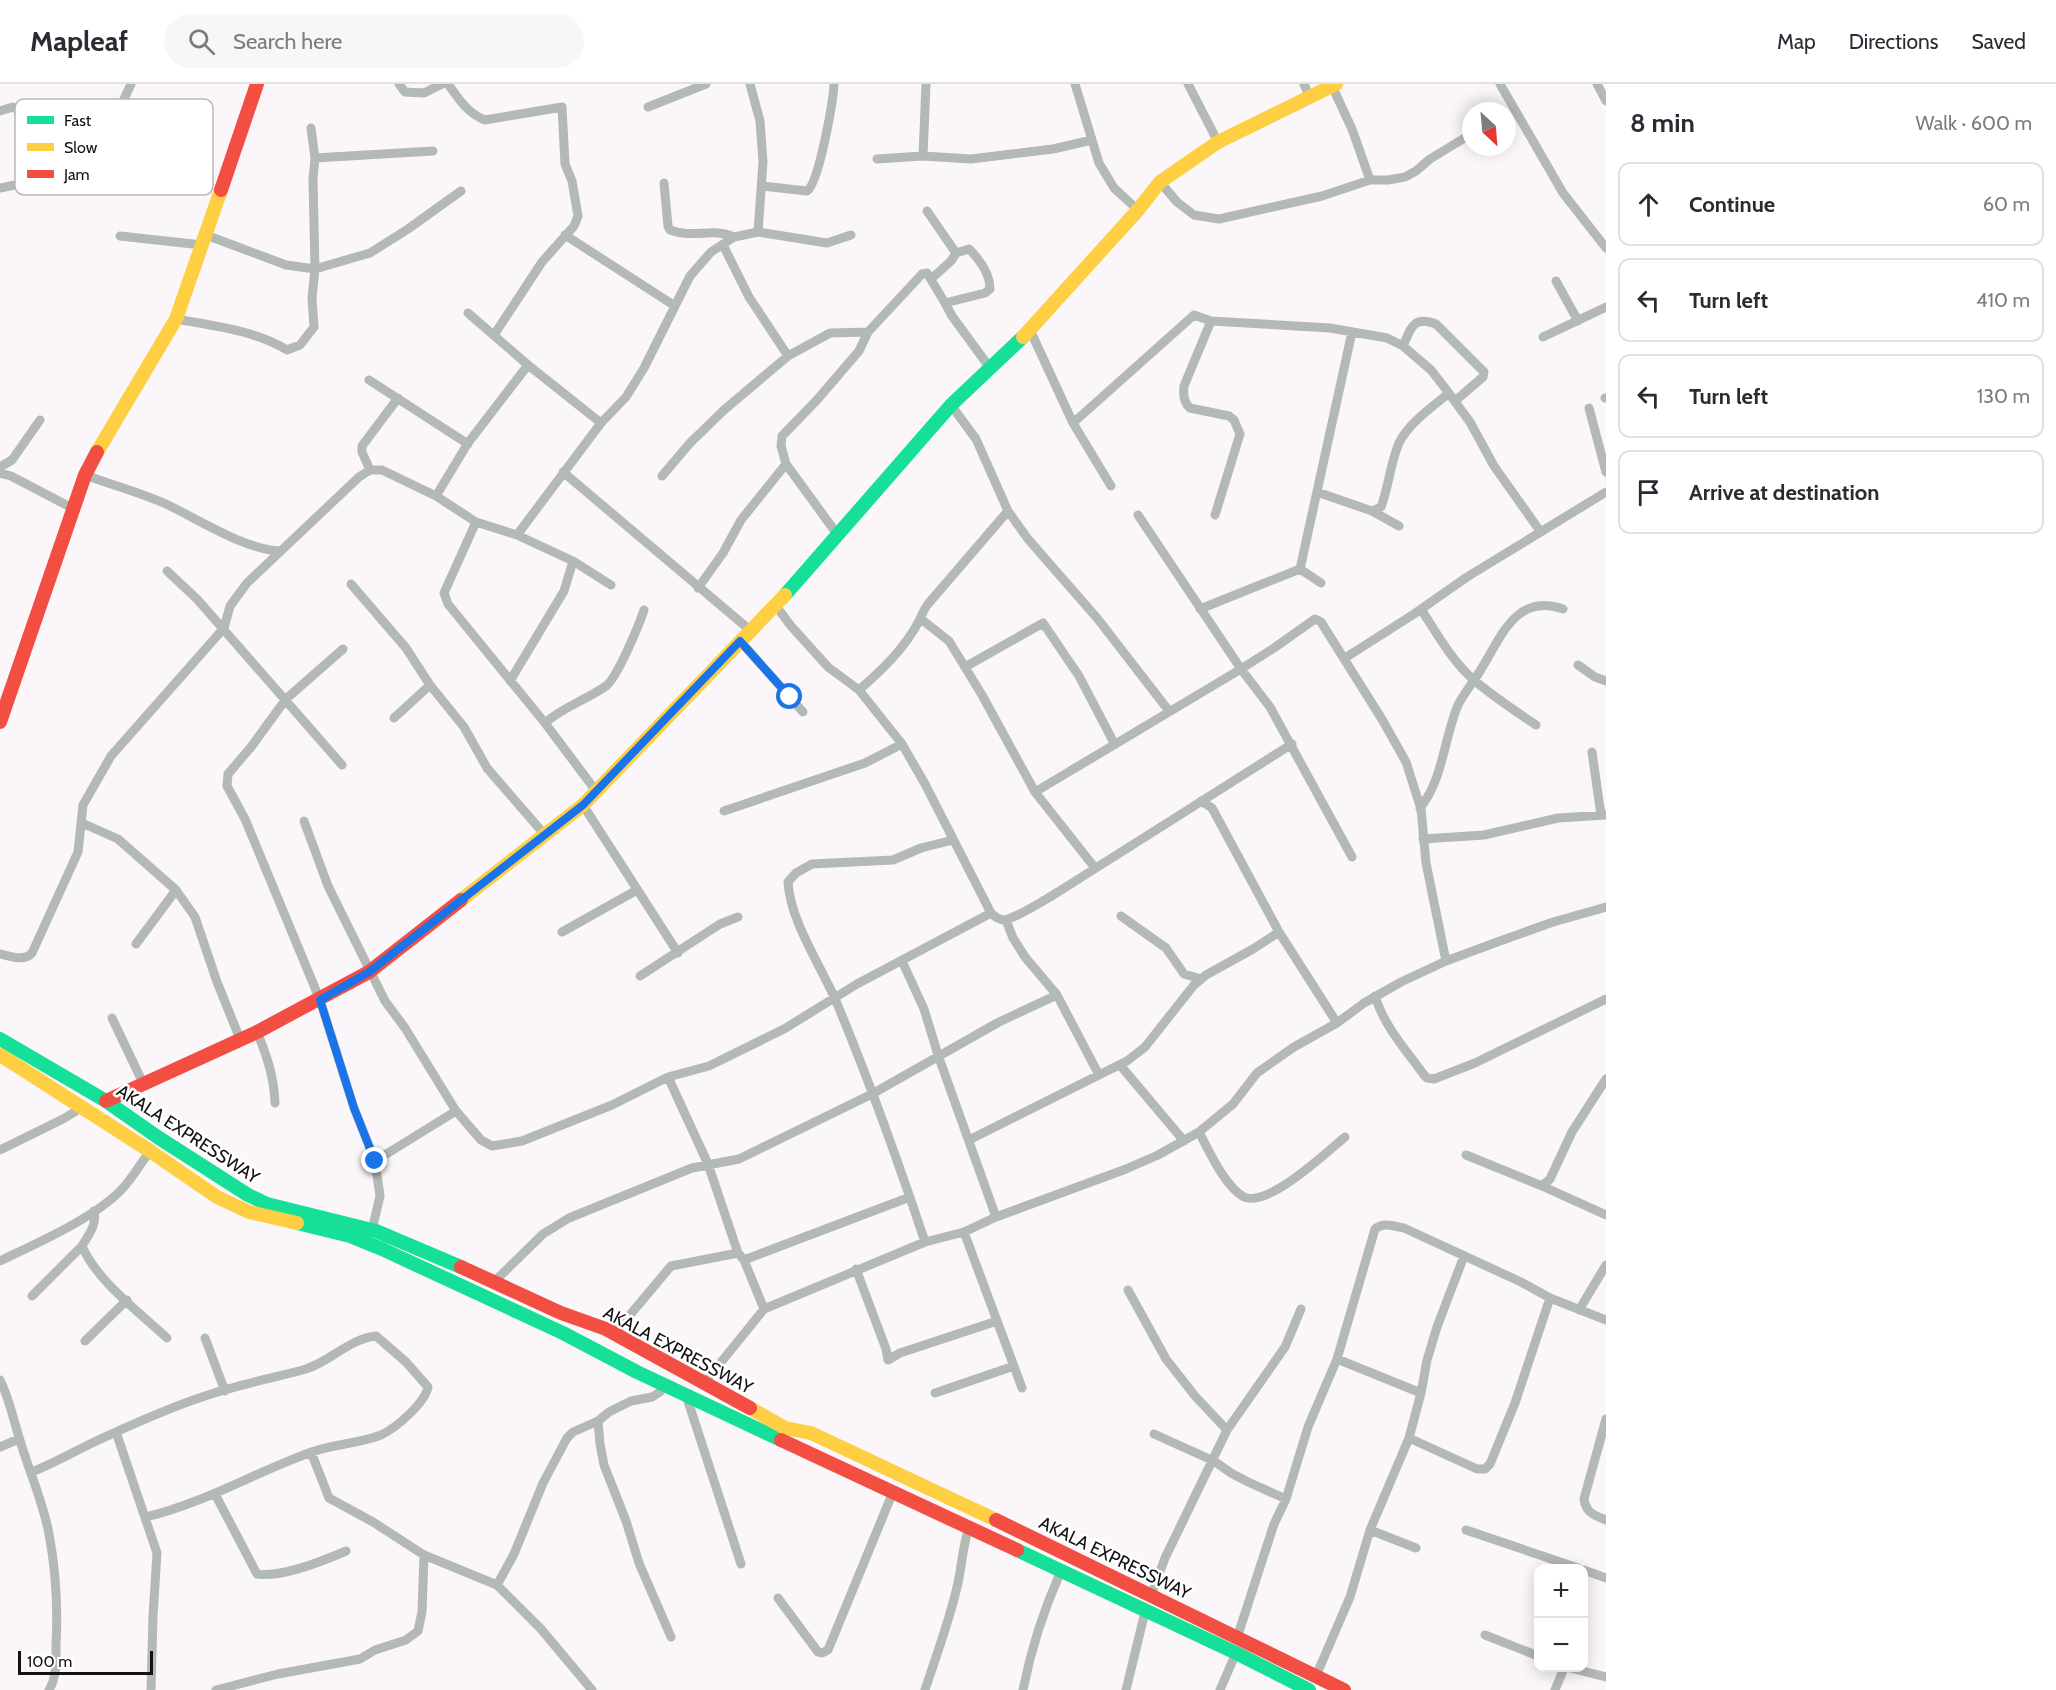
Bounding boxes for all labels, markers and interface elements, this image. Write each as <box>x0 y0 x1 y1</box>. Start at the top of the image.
search box <box>164 14 584 68</box>
text: Mapleaf <box>30 24 128 58</box>
icon: search <box>185 25 218 58</box>
text: Search here <box>233 28 342 55</box>
text: Map <box>1777 29 1816 54</box>
text: Directions <box>1849 29 1938 54</box>
text: Saved <box>1971 29 2026 54</box>
legend <box>15 99 213 195</box>
north arrow <box>1462 102 1516 156</box>
text: 8 min <box>1630 107 1695 139</box>
text: Fast <box>64 111 92 130</box>
text: Walk · 600 m <box>1916 111 2032 135</box>
text: Slow <box>64 138 98 157</box>
text: Jam <box>63 165 90 184</box>
icon: ahead <box>1632 188 1665 221</box>
text: Continue <box>1689 191 1775 218</box>
text: 60 m <box>1983 192 2030 216</box>
icon: left <box>1632 284 1665 317</box>
text: Turn left <box>1689 287 1768 314</box>
text: 410 m <box>1976 288 2030 312</box>
icon: left <box>1632 380 1665 413</box>
text: Turn left <box>1689 383 1768 410</box>
text: 130 m <box>1977 384 2030 408</box>
icon: arrive <box>1632 476 1665 509</box>
text: Arrive at destination <box>1689 479 1879 506</box>
route start <box>776 683 802 709</box>
street label: AKALA EXPRESSWAY <box>112 1080 264 1189</box>
route end <box>361 1147 387 1173</box>
street label: AKALA EXPRESSWAY <box>600 1301 757 1399</box>
street label: AKALA EXPRESSWAY <box>1036 1512 1195 1605</box>
map controls <box>1534 1564 1588 1672</box>
button: + <box>1534 1564 1588 1618</box>
button: − <box>1534 1618 1588 1672</box>
scale bar <box>18 1648 153 1676</box>
text: 100 m <box>27 1652 72 1671</box>

